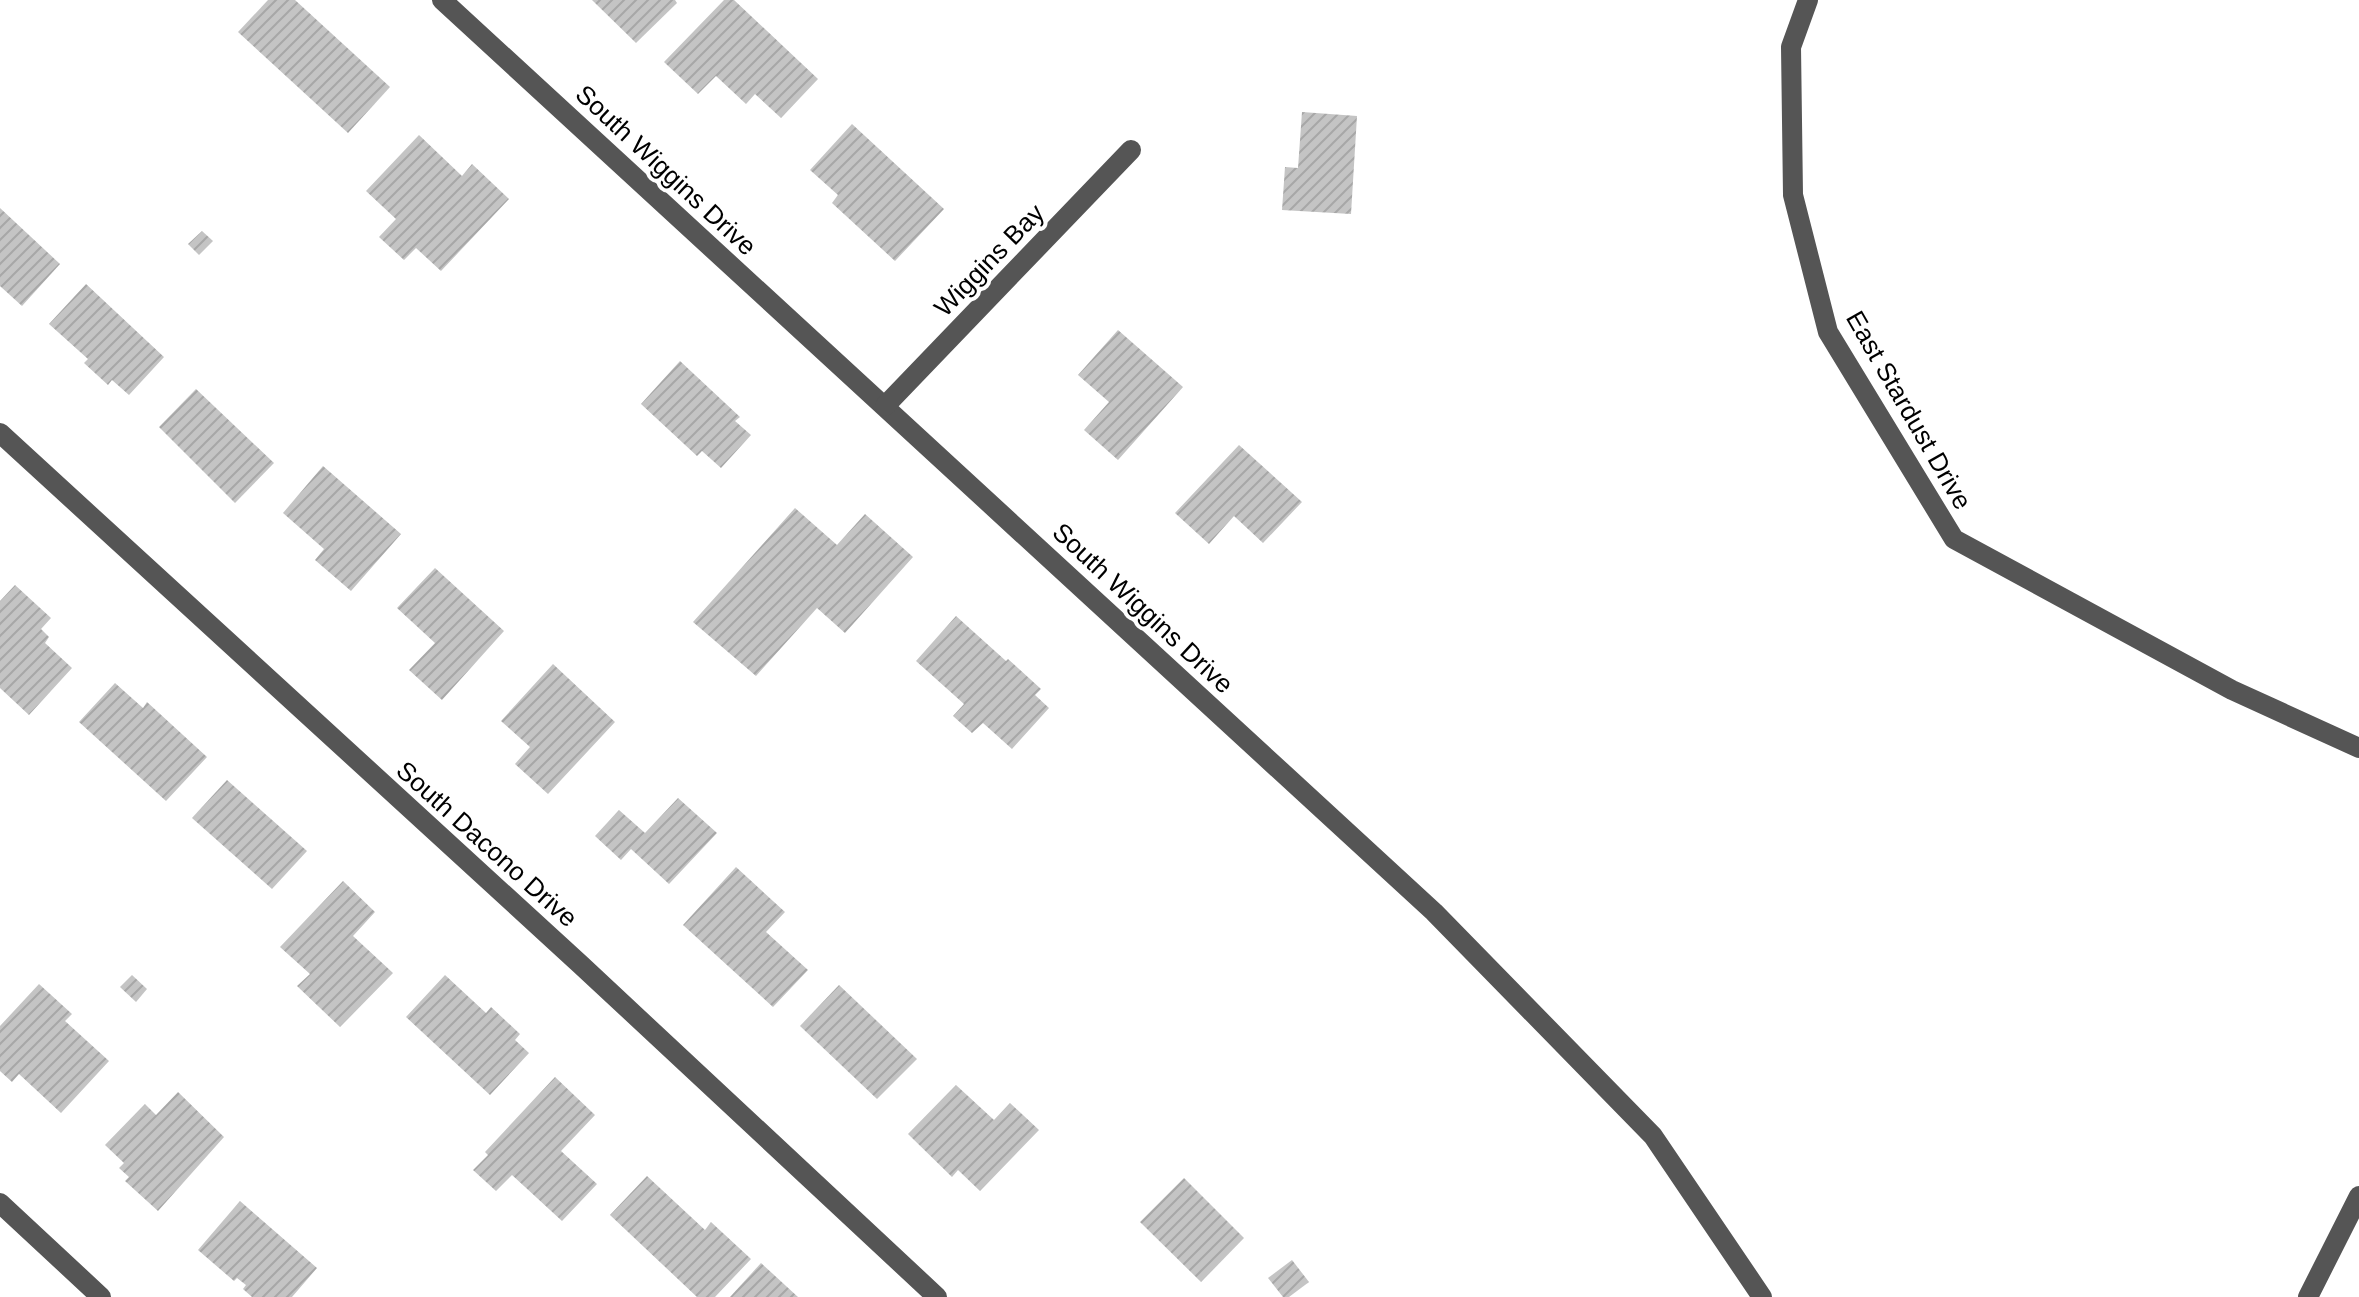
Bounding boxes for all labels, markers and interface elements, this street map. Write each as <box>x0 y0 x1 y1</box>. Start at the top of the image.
street label: South Wiggins Drive <box>570 79 762 261</box>
street label: Wiggins Bay <box>928 198 1050 322</box>
street label: East Stardust Drive <box>1840 306 1978 514</box>
street label: South Wiggins Drive <box>1047 517 1239 699</box>
street label: South Dacono Drive <box>391 755 583 933</box>

